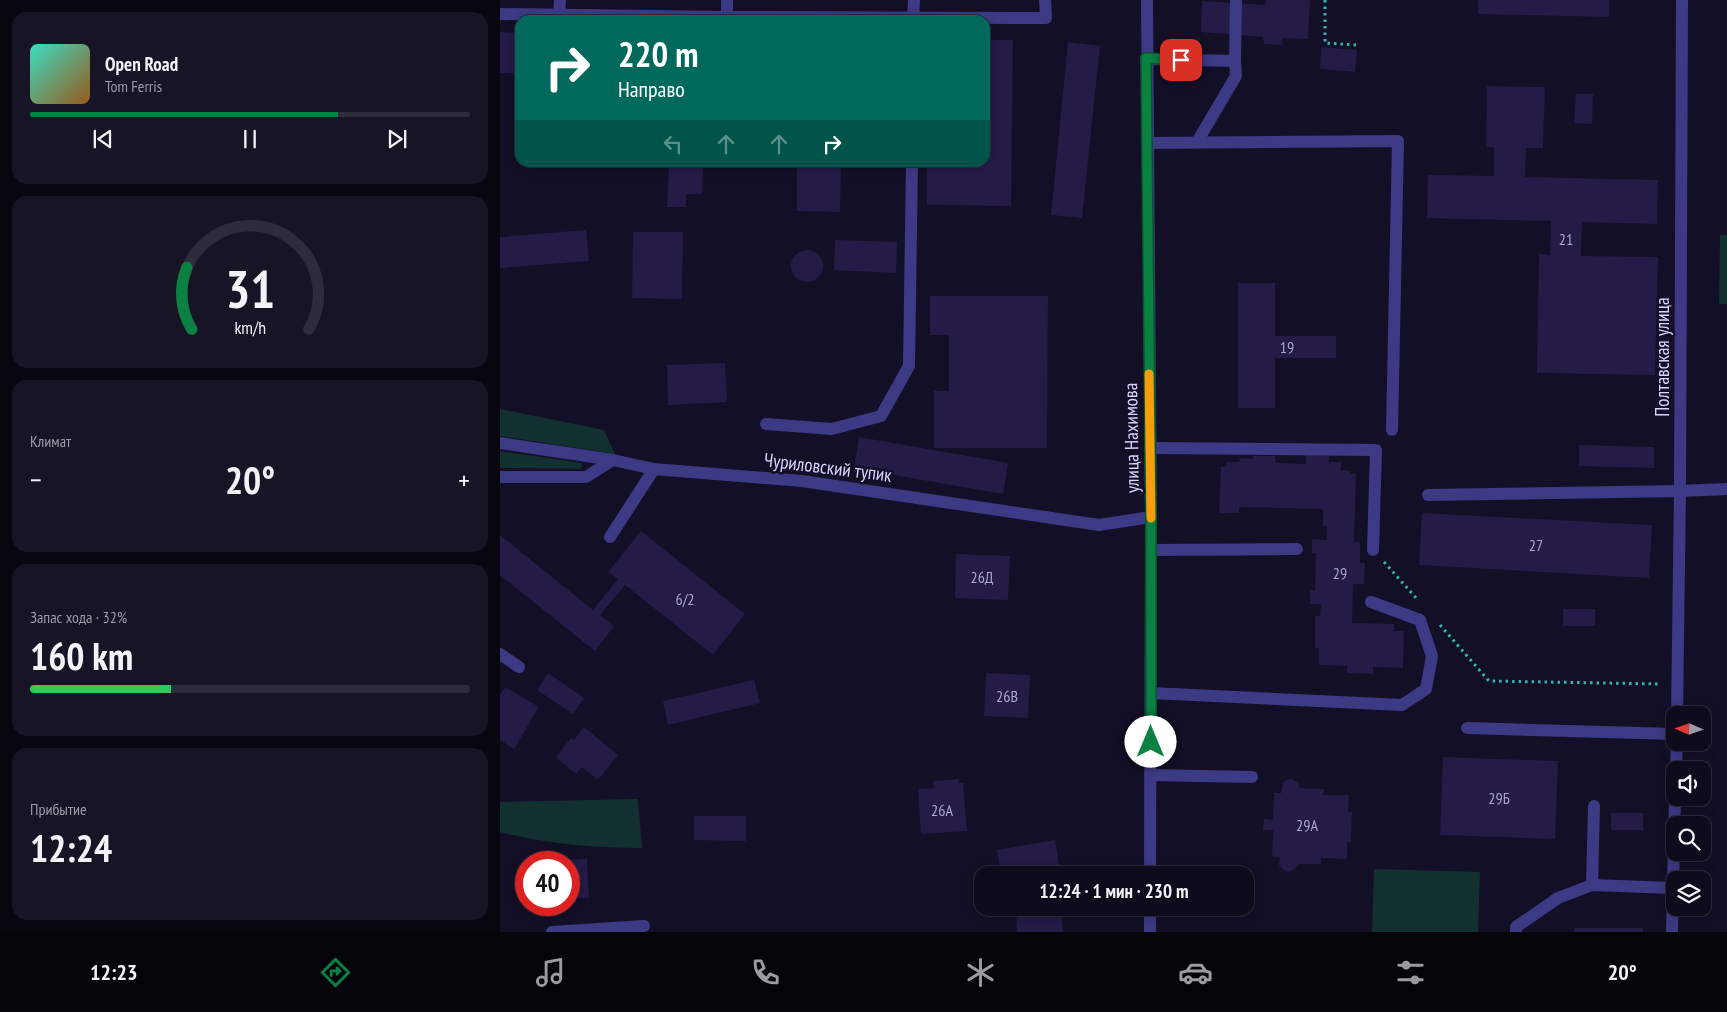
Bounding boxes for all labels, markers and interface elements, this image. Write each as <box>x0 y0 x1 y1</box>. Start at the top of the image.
text: 220 m <box>618 31 699 77</box>
icon: right <box>535 35 600 100</box>
pin <box>1160 39 1202 81</box>
icon: arrive <box>1167 46 1195 74</box>
text: Open Road <box>105 52 178 76</box>
text: Направо <box>618 75 685 103</box>
text: Tom Ferris <box>105 76 162 96</box>
icon: previous <box>89 125 117 153</box>
icon: pause <box>236 125 264 153</box>
icon: next <box>383 125 411 153</box>
icon: left <box>659 130 687 158</box>
icon: ahead <box>712 130 740 158</box>
icon: ahead <box>765 130 793 158</box>
icon: right <box>818 130 846 158</box>
house number: 21 <box>1559 229 1573 249</box>
text: 31 <box>225 255 275 322</box>
street label: Полтавская улица <box>1650 297 1674 417</box>
text: km/h <box>234 316 266 339</box>
house number: 19 <box>1280 337 1294 357</box>
street label: улица Нахимова <box>1118 383 1144 493</box>
text: Климат <box>30 431 71 451</box>
street label: Чуриловский тупик <box>763 447 894 487</box>
text: 20° <box>225 455 275 504</box>
text: − <box>30 461 42 498</box>
text: + <box>458 461 470 498</box>
house number: 27 <box>1529 535 1543 555</box>
house number: 29 <box>1333 563 1347 583</box>
house number: 26Д <box>970 567 994 587</box>
house number: 6/2 <box>675 589 695 609</box>
text: Запас хода · 32% <box>30 607 127 627</box>
text: 160 km <box>30 631 133 680</box>
house number: 26В <box>996 686 1018 706</box>
north arrow <box>1666 706 1711 751</box>
map controls <box>1666 706 1711 916</box>
position arrow <box>1124 715 1176 767</box>
button: sound <box>1666 761 1711 806</box>
house number: 29Б <box>1488 788 1510 808</box>
text: Прибытие <box>30 799 87 819</box>
house number: 26А <box>931 800 953 820</box>
house number: 29А <box>1296 815 1318 835</box>
button: search <box>1666 816 1711 861</box>
text: 12:24 <box>30 823 112 872</box>
speed limit sign: 40 <box>515 851 580 916</box>
button: layers <box>1666 871 1711 916</box>
text: 12:24 · 1 мин · 230 m <box>1040 879 1188 903</box>
icon: directions <box>318 955 353 990</box>
icon: music <box>533 955 568 990</box>
icon: phone <box>748 955 783 990</box>
icon: climate <box>963 955 998 990</box>
icon: car <box>1178 955 1213 990</box>
icon: filters <box>1393 955 1428 990</box>
text: 12:23 <box>90 958 138 986</box>
text: 20° <box>1608 958 1637 986</box>

